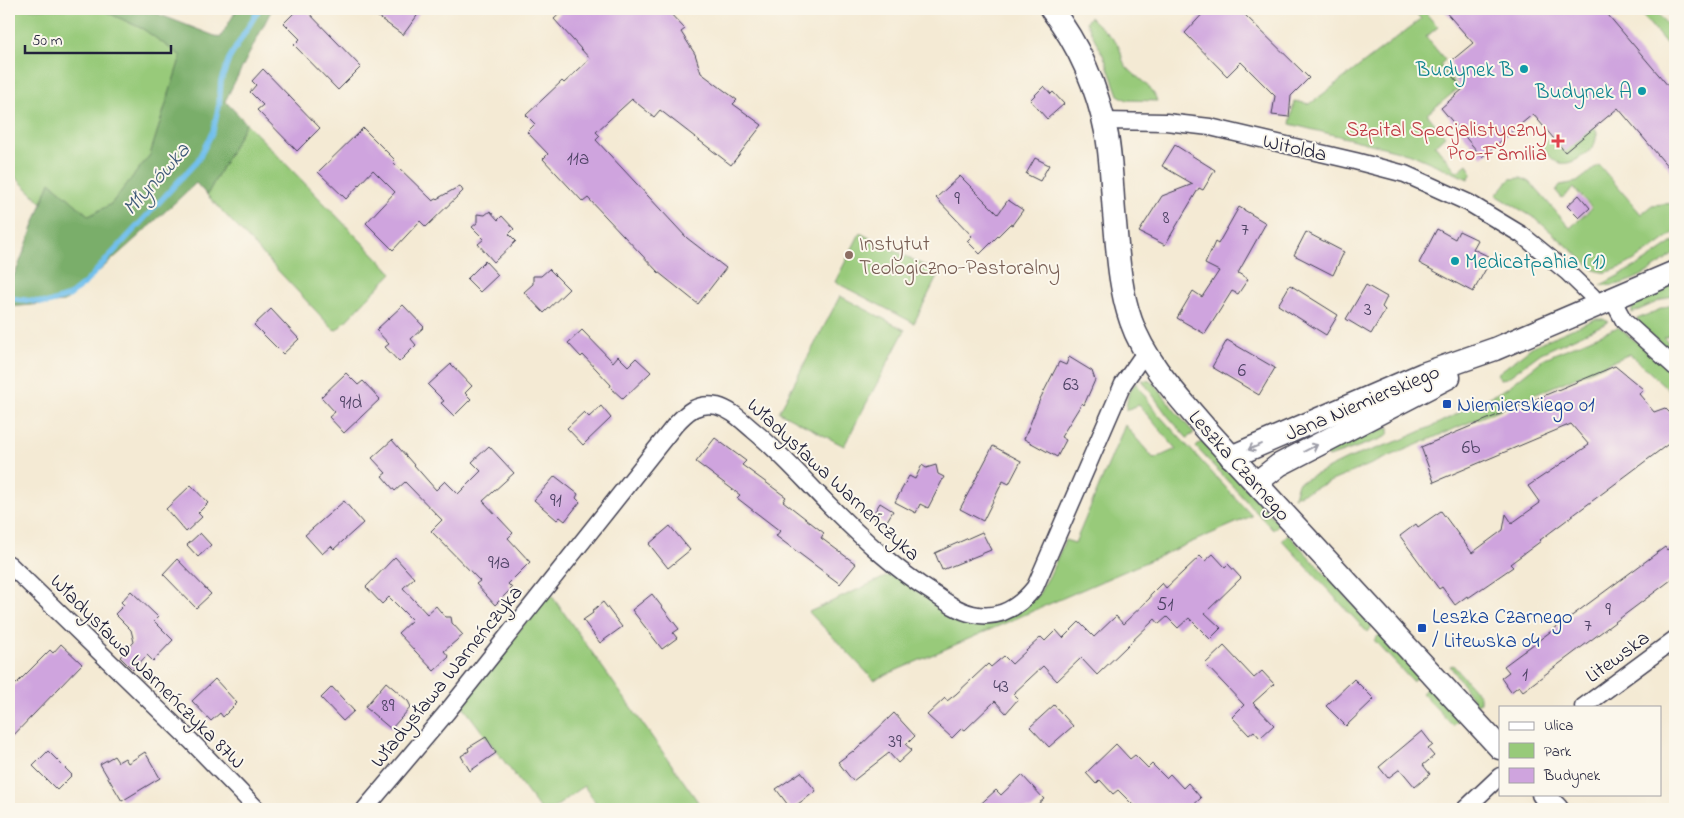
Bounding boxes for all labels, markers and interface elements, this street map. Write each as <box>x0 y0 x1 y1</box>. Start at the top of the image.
scale bar <box>25 22 171 54</box>
text: 50 m <box>32 30 63 52</box>
place label: Budynek B <box>1415 56 1514 88</box>
marker: Budynek B <box>1518 63 1530 75</box>
place label: Budynek A <box>1534 78 1632 110</box>
marker: Budynek A <box>1636 85 1648 97</box>
place label: Szpital Specjalistyczny Pro-Familia <box>1346 116 1547 170</box>
street label: Witolda <box>1259 127 1330 171</box>
marker: Szpital Specjalistyczny Pro-Familia <box>1551 134 1565 148</box>
water label: Młynówka <box>116 136 199 224</box>
house number: 11a <box>567 146 589 173</box>
house number: 9 <box>954 186 960 213</box>
house number: 8 <box>1162 205 1170 232</box>
house number: 7 <box>1241 217 1249 244</box>
place label: Instytut Teologiczno-Pastoralny <box>859 230 1060 286</box>
place label: Medicatpahia (1) <box>1465 248 1605 278</box>
marker: Instytut Teologiczno-Pastoralny <box>843 249 855 261</box>
marker: Medicatpahia (1) <box>1449 255 1461 267</box>
house number: 3 <box>1364 297 1372 324</box>
house number: 6 <box>1238 358 1246 385</box>
street label: Jana Niemierskiego <box>1281 358 1446 452</box>
house number: 63 <box>1063 372 1079 399</box>
house number: 91d <box>340 390 363 417</box>
place label: Niemierskiego 01 <box>1457 391 1595 423</box>
street label: Władysława Warneńczyka <box>738 392 926 571</box>
marker: Niemierskiego 01 <box>1441 398 1453 410</box>
street label: Leszka Czarnego <box>1179 404 1297 530</box>
house number: 6b <box>1462 435 1480 462</box>
one-way arrow <box>1248 443 1263 453</box>
one-way arrow <box>1304 443 1319 453</box>
house number: 91 <box>550 488 562 515</box>
house number: 91a <box>488 550 510 577</box>
street label: Władysława Warneńczyka 87W <box>41 568 251 778</box>
street label: Władysława Warneńczyka <box>364 579 532 776</box>
house number: 51 <box>1157 592 1173 619</box>
house number: 9 <box>1605 597 1611 624</box>
place label: Leszka Czarnego / Litewska 04 <box>1432 603 1573 657</box>
house number: 7 <box>1584 613 1592 640</box>
marker: Leszka Czarnego / Litewska 04 <box>1416 622 1428 634</box>
street label: Litewska <box>1580 624 1657 691</box>
house number: 1 <box>1522 662 1528 689</box>
house number: 43 <box>993 674 1009 701</box>
house number: 89 <box>382 693 395 720</box>
legend <box>1499 706 1662 796</box>
text: Ulica <box>1544 715 1573 737</box>
house number: 39 <box>888 729 902 756</box>
text: Park <box>1544 741 1572 763</box>
text: Budynek <box>1543 765 1601 788</box>

